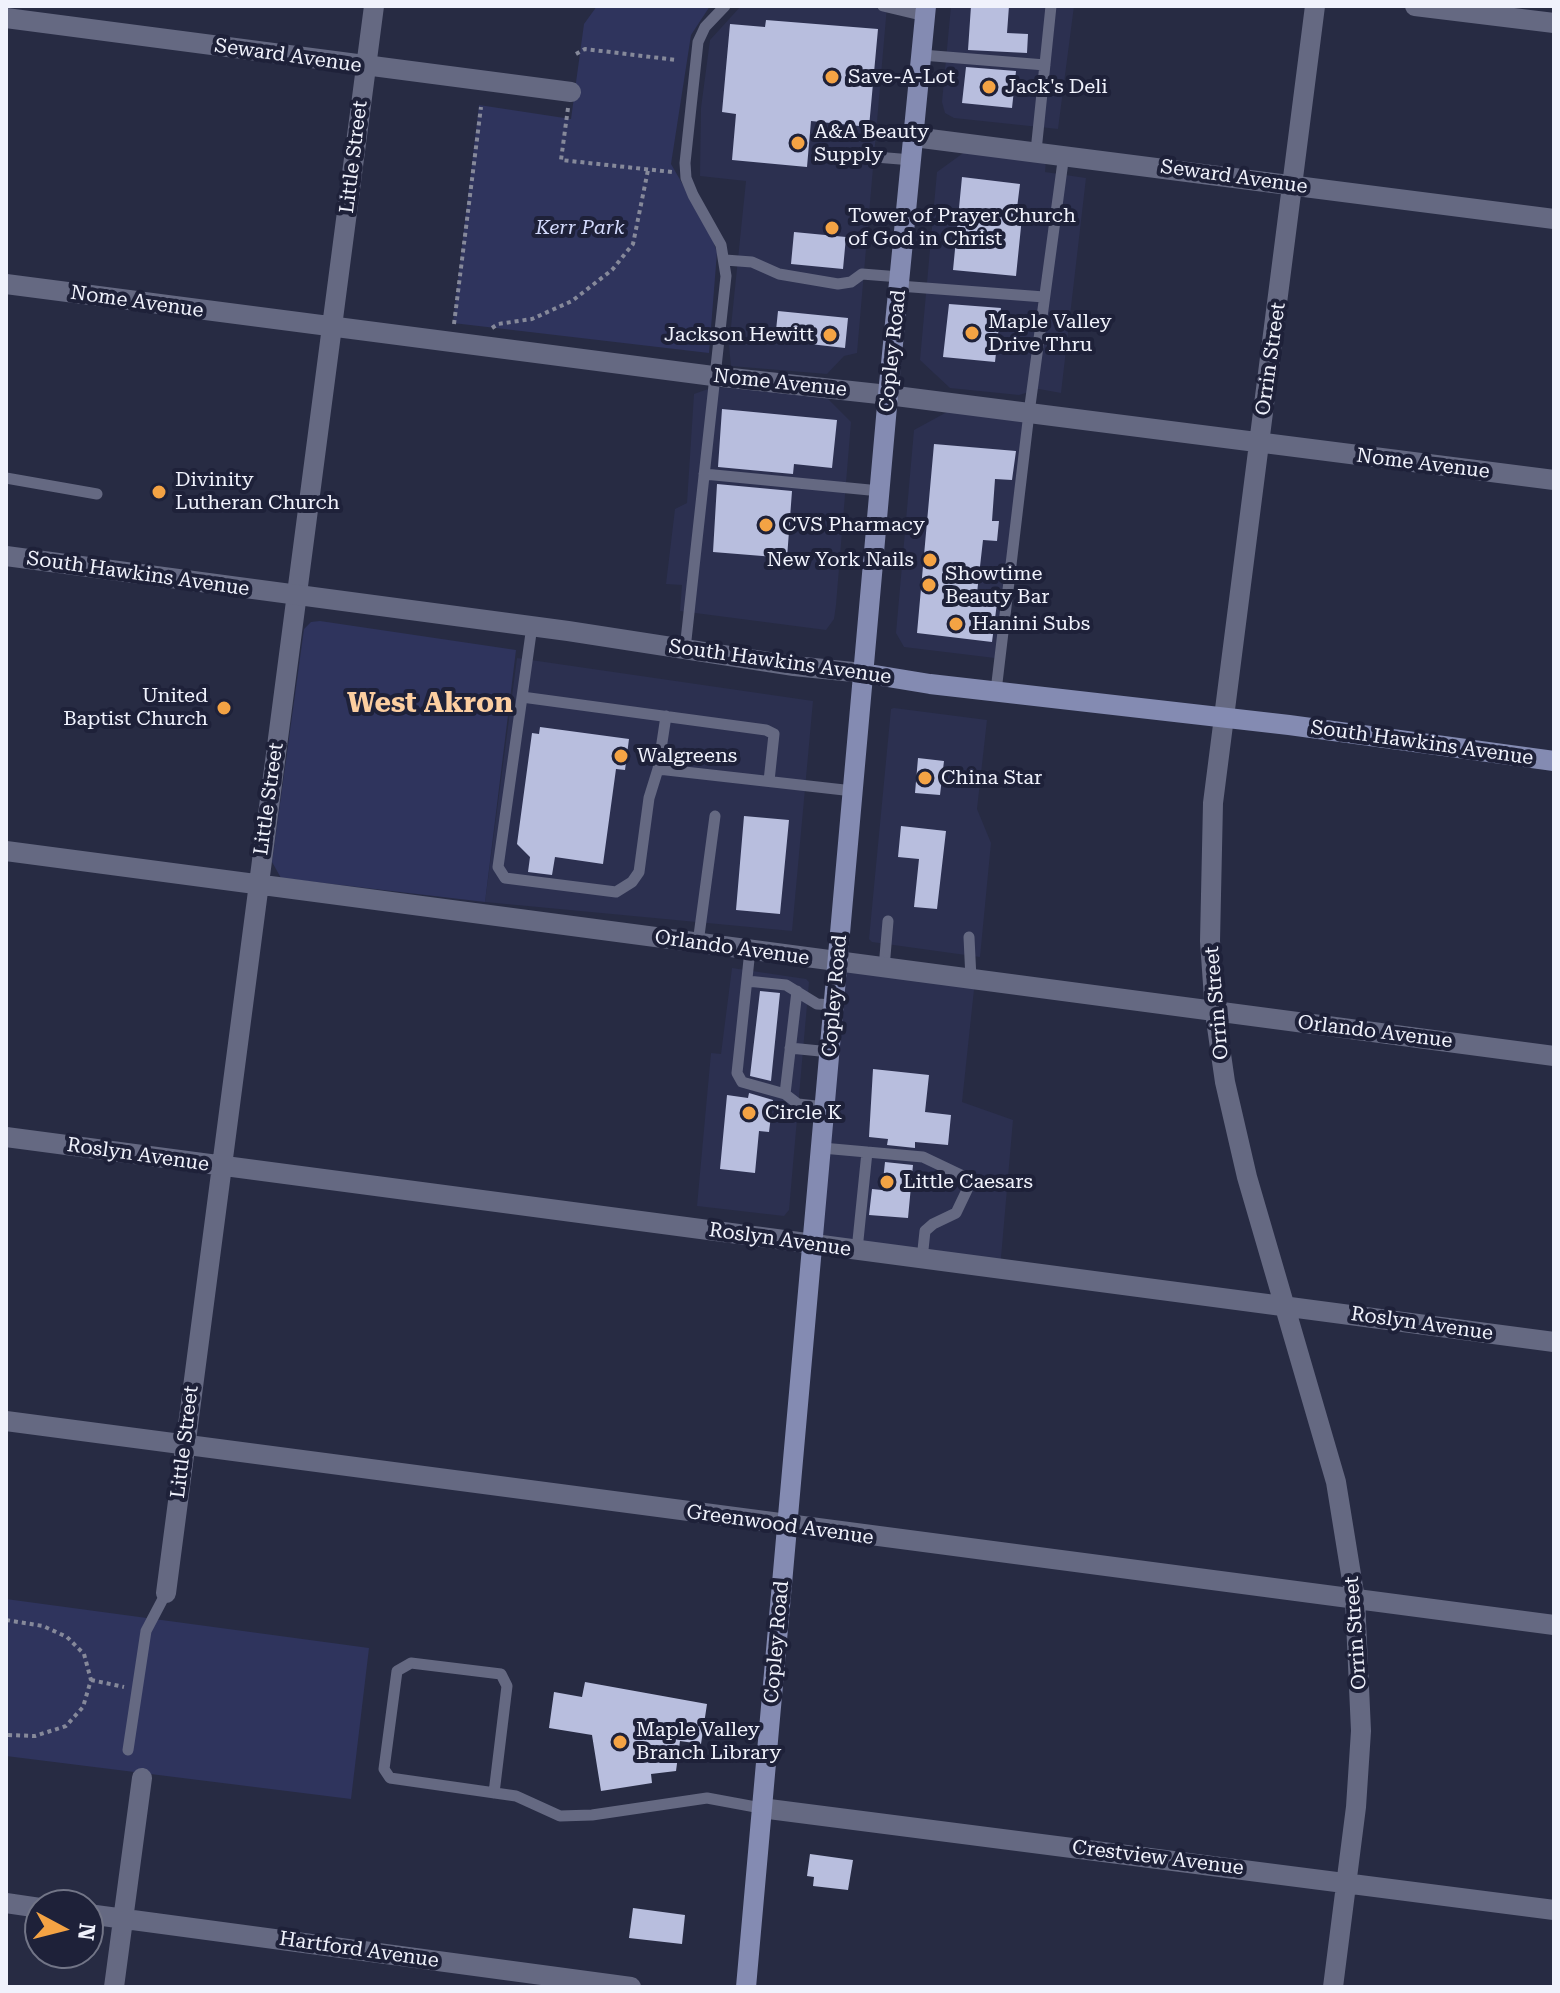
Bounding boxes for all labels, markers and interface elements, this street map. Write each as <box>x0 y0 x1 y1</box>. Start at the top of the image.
street label: Seward Avenue <box>213 34 363 78</box>
place label: Save-A-Lot <box>848 65 955 89</box>
marker: Save-A-Lot <box>823 68 841 86</box>
place label: Jack's Deli <box>1005 75 1108 99</box>
marker: Jack's Deli <box>980 78 998 96</box>
street label: Little Street <box>335 99 373 215</box>
place label: A&A Beauty Supply <box>814 120 929 167</box>
marker: A&A Beauty Supply <box>789 134 807 152</box>
street label: Seward Avenue <box>1159 155 1309 199</box>
place label: Tower of Prayer Church of God in Christ <box>848 204 1076 251</box>
park label: Kerr Park <box>535 216 625 240</box>
marker: Tower of Prayer Church of God in Christ <box>823 219 841 237</box>
street label: Nome Avenue <box>69 281 205 323</box>
street label: Copley Road <box>875 289 911 413</box>
street label: Orrin Street <box>1251 301 1291 417</box>
place label: Maple Valley Drive Thru <box>988 310 1111 357</box>
place label: Jackson Hewitt <box>664 323 814 347</box>
marker: Maple Valley Drive Thru <box>963 324 981 342</box>
marker: Jackson Hewitt <box>821 326 839 344</box>
street label: Nome Avenue <box>712 364 848 402</box>
street label: Nome Avenue <box>1355 444 1491 484</box>
place label: Divinity Lutheran Church <box>175 468 340 515</box>
marker: Divinity Lutheran Church <box>150 483 168 501</box>
place label: CVS Pharmacy <box>782 513 925 537</box>
marker: CVS Pharmacy <box>757 516 775 534</box>
street label: South Hawkins Avenue <box>25 546 251 602</box>
place label: New York Nails <box>767 548 914 572</box>
marker: New York Nails <box>921 551 939 569</box>
place label: Showtime Beauty Bar <box>945 562 1049 609</box>
marker: Showtime Beauty Bar <box>920 576 938 594</box>
place label: Hanini Subs <box>972 612 1090 636</box>
marker: Hanini Subs <box>947 615 965 633</box>
street label: South Hawkins Avenue <box>667 634 893 690</box>
place label: United Baptist Church <box>63 684 208 731</box>
district label: West Akron <box>347 687 513 721</box>
marker: United Baptist Church <box>215 699 233 717</box>
street label: South Hawkins Avenue <box>1309 715 1535 771</box>
street label: Little Street <box>249 741 289 857</box>
place label: Walgreens <box>637 744 737 768</box>
marker: Walgreens <box>612 747 630 765</box>
place label: China Star <box>941 766 1042 790</box>
marker: China Star <box>916 769 934 787</box>
street label: Orlando Avenue <box>653 925 811 971</box>
street label: Copley Road <box>818 934 852 1058</box>
street label: Orrin Street <box>1200 945 1234 1061</box>
street label: Orlando Avenue <box>1296 1011 1454 1053</box>
place label: Circle K <box>765 1101 842 1125</box>
marker: Circle K <box>740 1104 758 1122</box>
street label: Roslyn Avenue <box>66 1133 210 1177</box>
place label: Little Caesars <box>903 1170 1033 1194</box>
marker: Little Caesars <box>878 1173 896 1191</box>
street label: Roslyn Avenue <box>708 1218 852 1262</box>
street label: Roslyn Avenue <box>1350 1302 1494 1346</box>
street label: Little Street <box>166 1384 204 1500</box>
street label: Greenwood Avenue <box>685 1500 875 1550</box>
street label: Orrin Street <box>1340 1575 1372 1691</box>
street label: Copley Road <box>760 1580 794 1704</box>
place label: Maple Valley Branch Library <box>636 1718 781 1765</box>
marker: Maple Valley Branch Library <box>611 1733 629 1751</box>
street label: Crestview Avenue <box>1071 1836 1245 1880</box>
north arrow <box>24 1889 104 1969</box>
text: N <box>73 1922 100 1942</box>
street label: Hartford Avenue <box>278 1927 440 1973</box>

